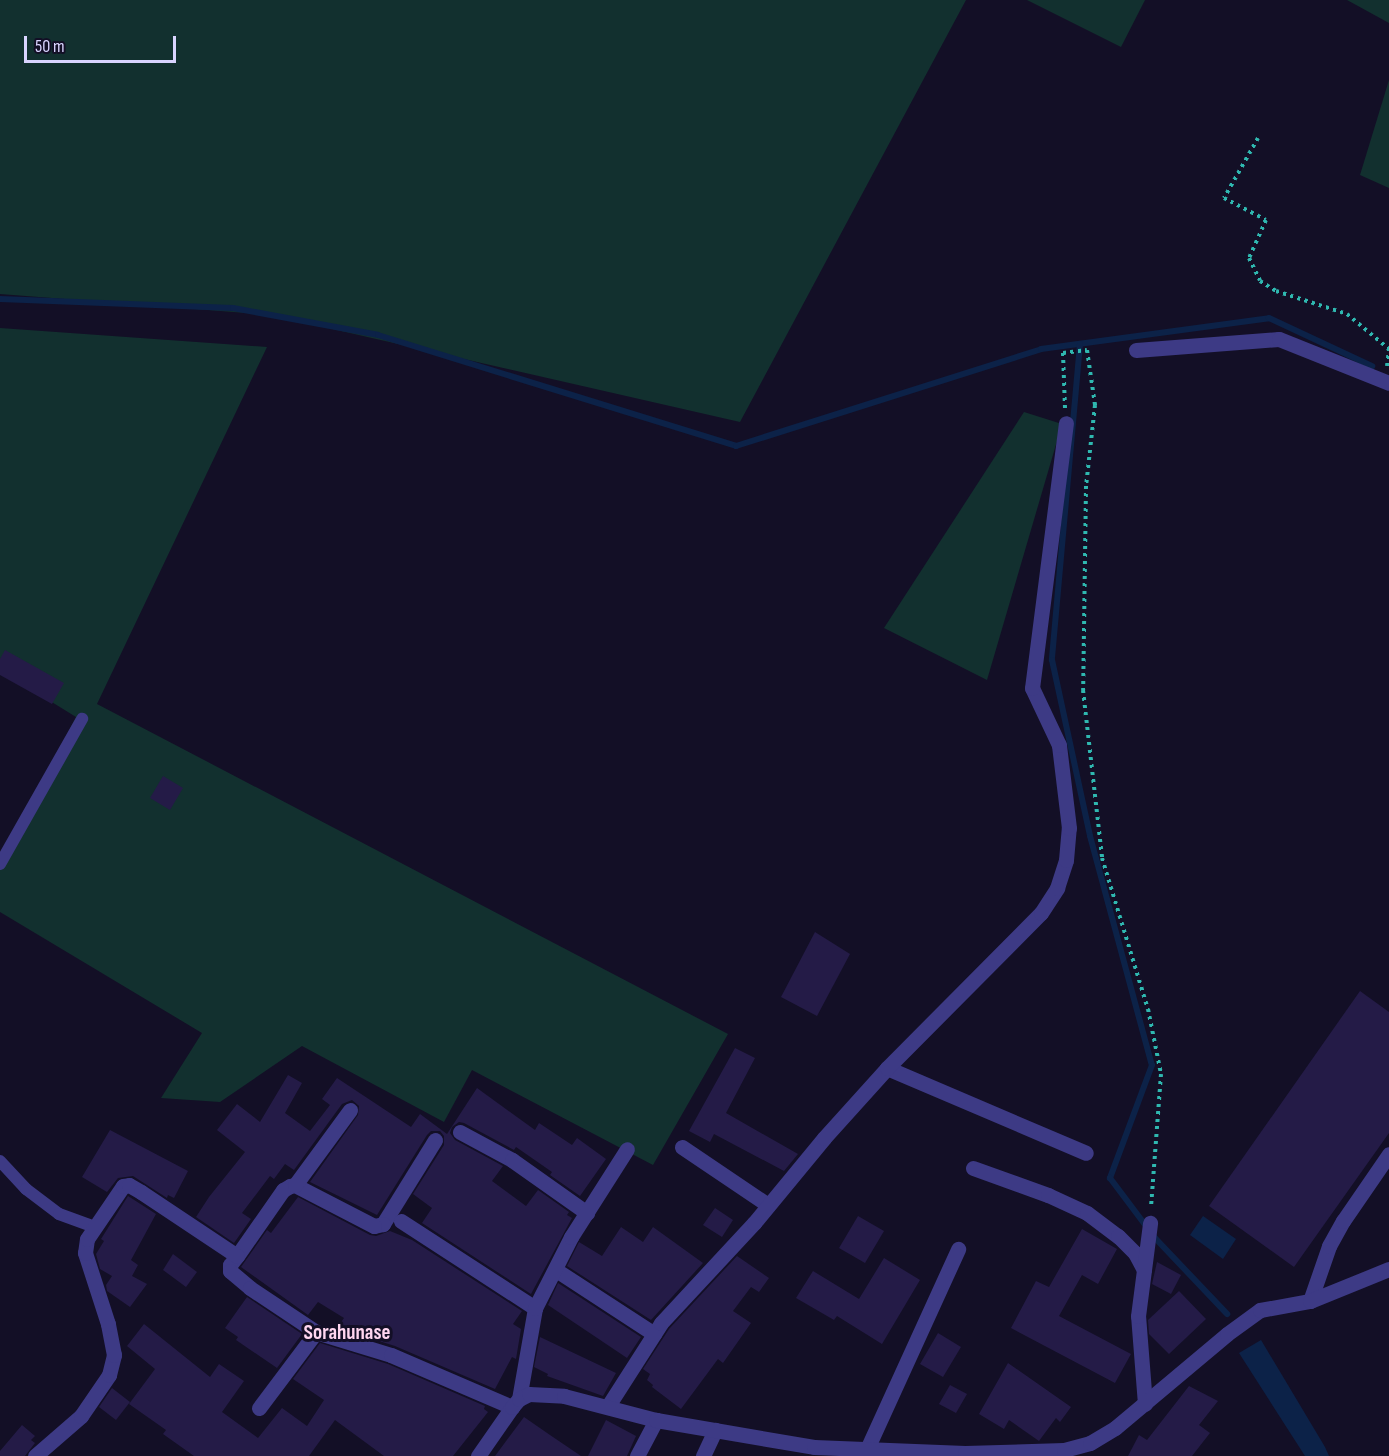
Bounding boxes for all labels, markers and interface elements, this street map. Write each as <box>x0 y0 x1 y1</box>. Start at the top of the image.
scale bar <box>27 24 178 62</box>
text: 50 m <box>35 36 65 57</box>
district label: Sorahunase <box>304 1320 390 1346</box>

